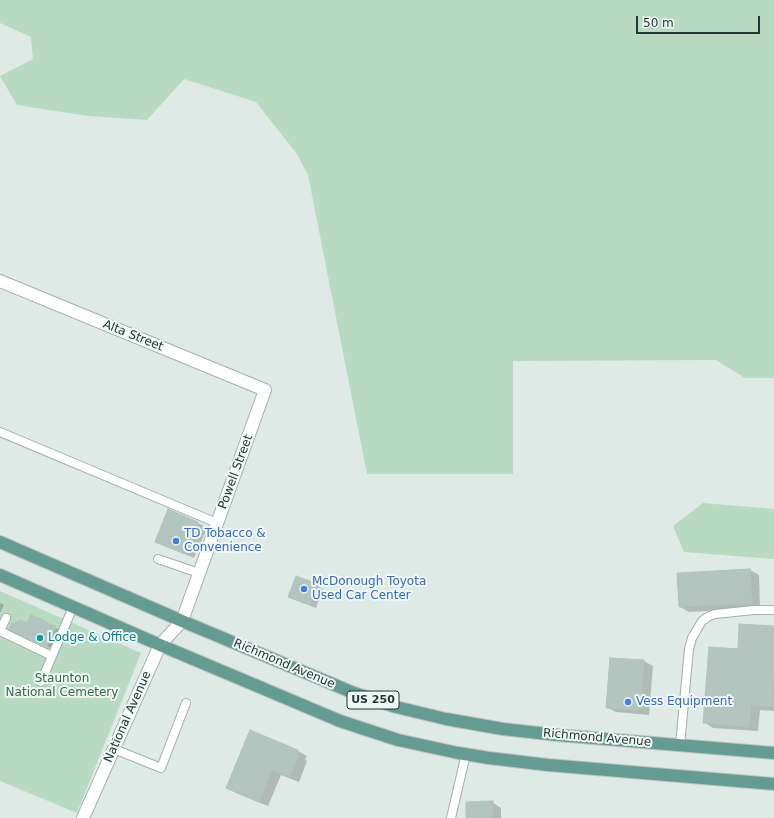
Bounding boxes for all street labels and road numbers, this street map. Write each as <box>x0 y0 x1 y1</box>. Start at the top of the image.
street label: Alta Street <box>101 317 165 355</box>
street label: Powell Street <box>216 433 256 511</box>
street label: Richmond Avenue <box>231 636 337 692</box>
street label: National Avenue <box>101 669 155 765</box>
road number: US 250 <box>347 691 399 709</box>
street label: Richmond Avenue <box>542 726 652 750</box>

